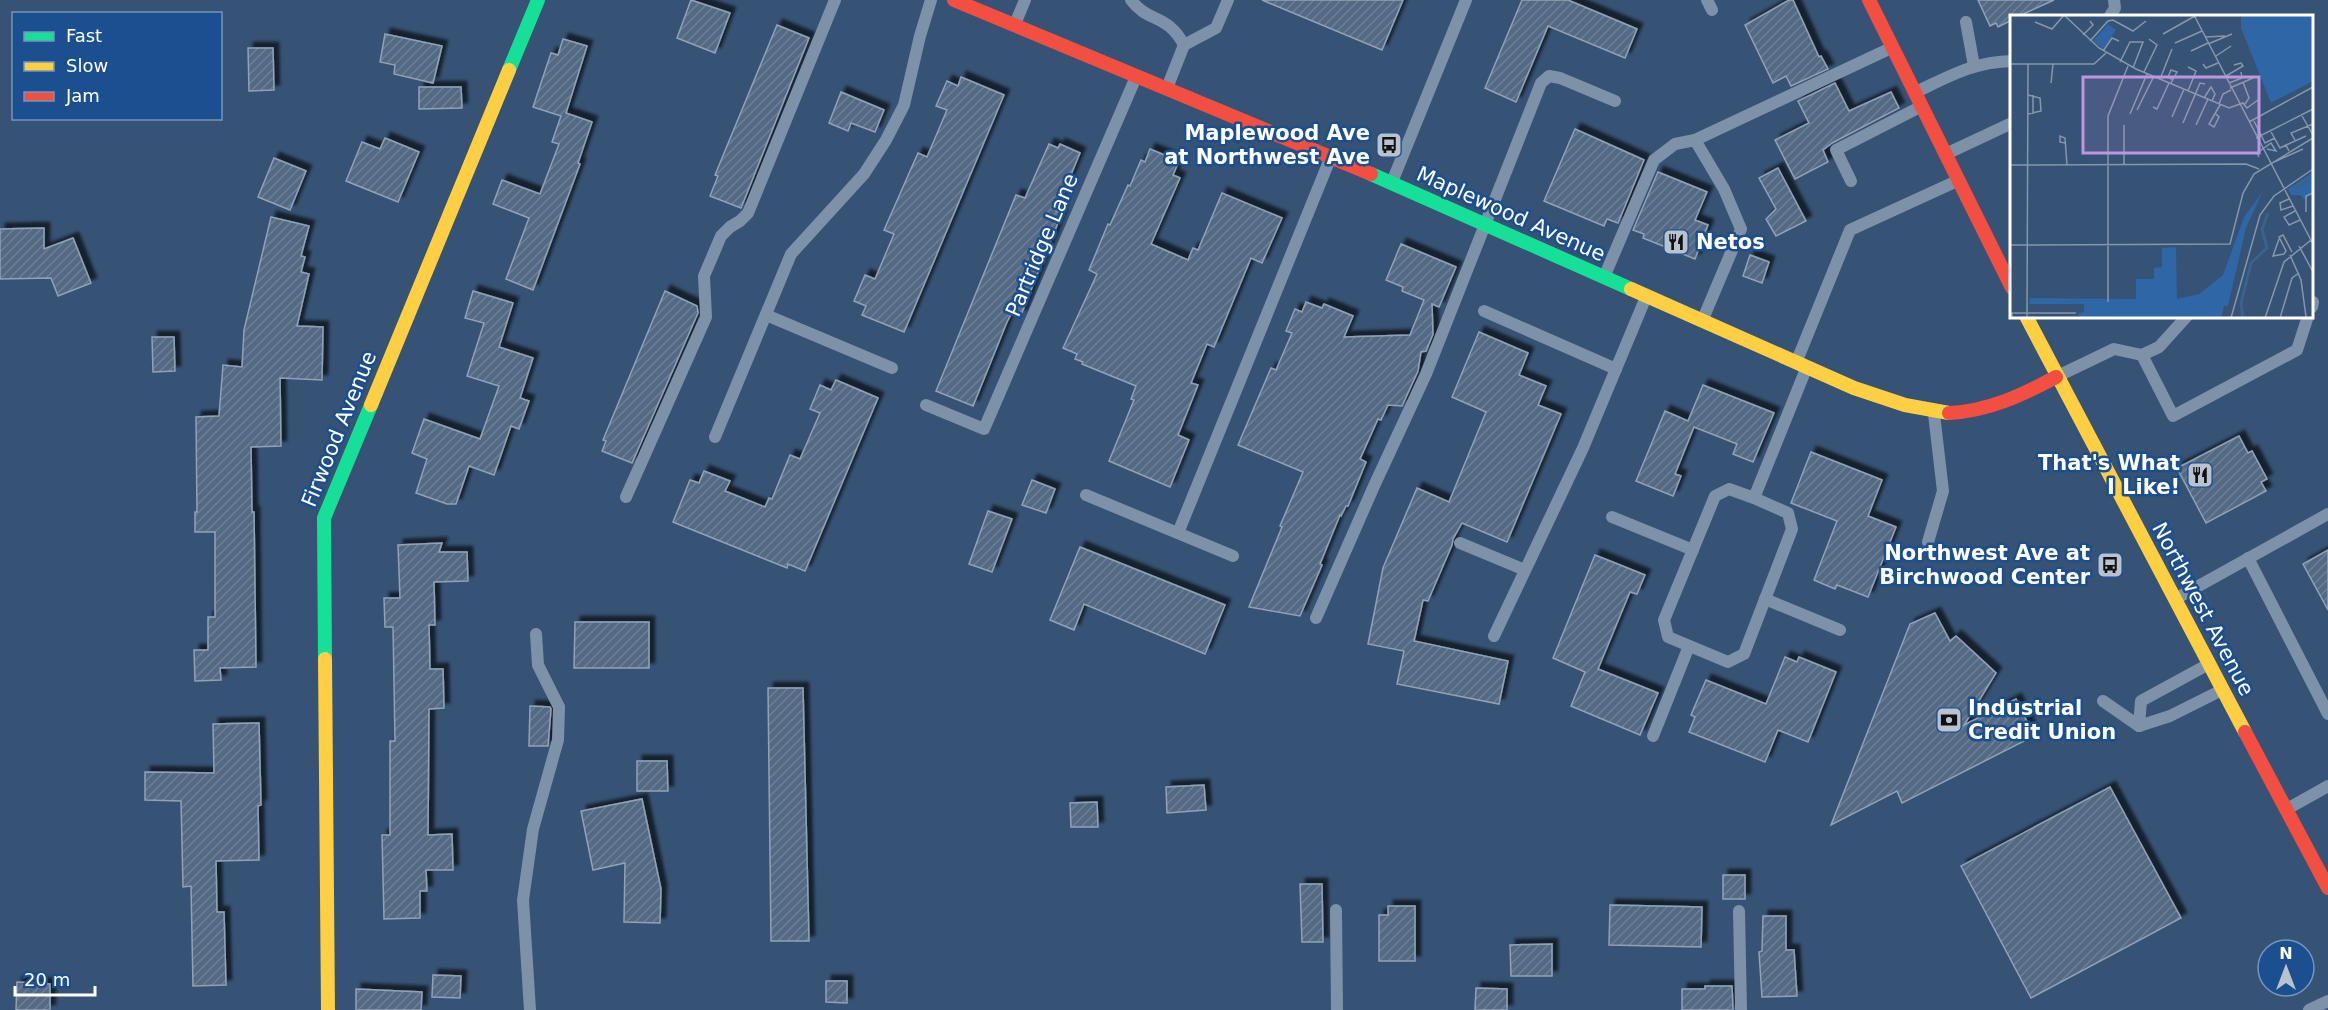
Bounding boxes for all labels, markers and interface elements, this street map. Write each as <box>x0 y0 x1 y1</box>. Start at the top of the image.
legend <box>12 12 222 120</box>
inset map <box>2010 15 2313 318</box>
text: Fast <box>66 25 102 46</box>
text: Slow <box>66 55 108 76</box>
text: Jam <box>65 85 100 106</box>
place label: Maplewood Ave at Northwest Ave <box>1164 121 1370 169</box>
bus stop icon: Maplewood Ave at Northwest Ave <box>1374 130 1404 160</box>
street label: Maplewood Avenue <box>1413 162 1609 266</box>
street label: Partridge Lane <box>1001 170 1083 320</box>
restaurant icon: Netos <box>1661 227 1691 257</box>
place label: Netos <box>1696 230 1765 254</box>
street label: Firwood Avenue <box>297 348 381 510</box>
place label: That's What I Like! <box>2038 451 2180 499</box>
restaurant icon: That's What I Like! <box>2185 460 2215 490</box>
street label: Northwest Avenue <box>2147 518 2259 700</box>
place label: Northwest Ave at Birchwood Center <box>1879 541 2091 589</box>
bus stop icon: Northwest Ave at Birchwood Center <box>2095 550 2125 580</box>
place label: Industrial Credit Union <box>1968 696 2116 744</box>
bank icon: Industrial Credit Union <box>1934 705 1964 735</box>
north arrow <box>2256 938 2316 998</box>
text: N <box>2279 944 2293 963</box>
scale bar <box>15 959 94 997</box>
text: 20 m <box>24 969 70 990</box>

